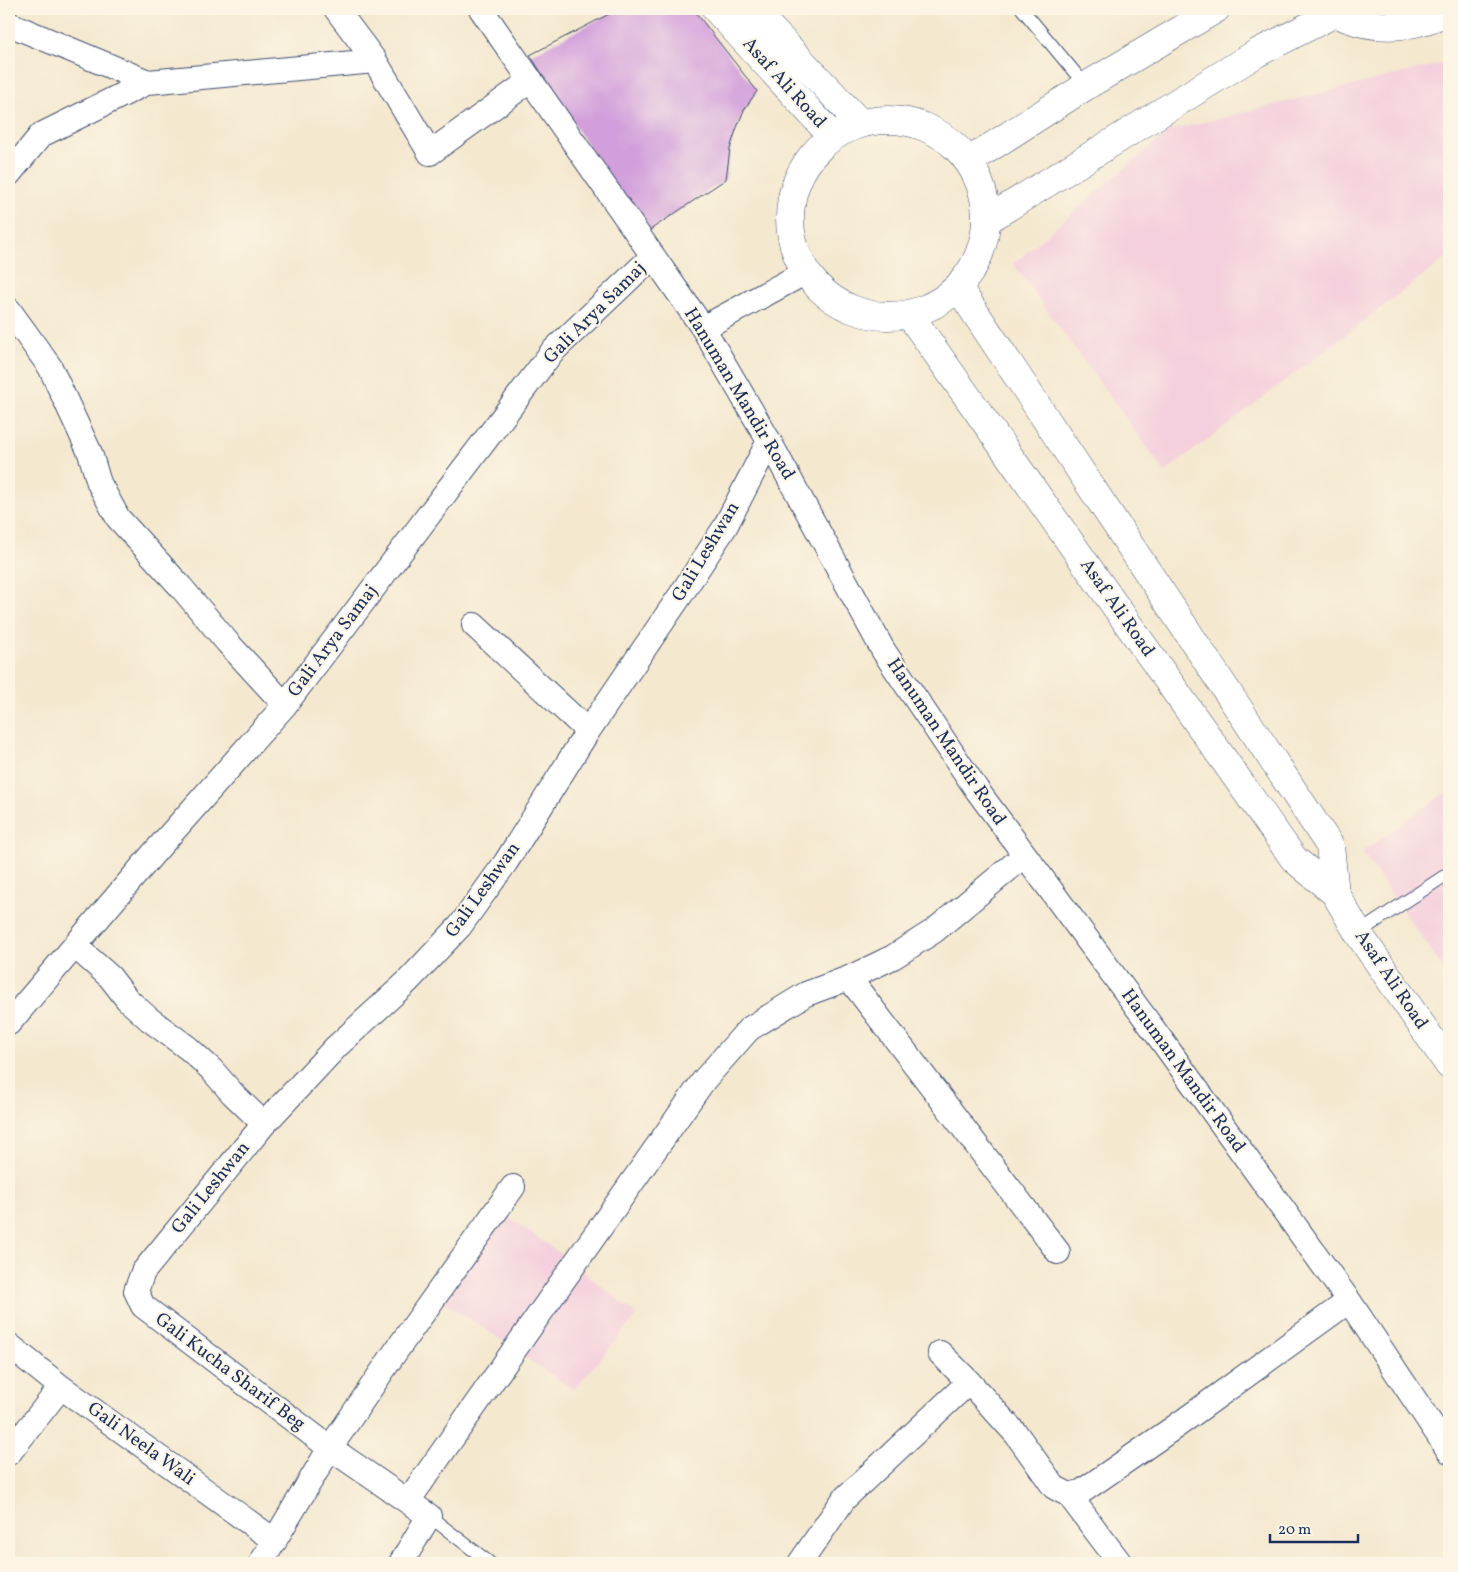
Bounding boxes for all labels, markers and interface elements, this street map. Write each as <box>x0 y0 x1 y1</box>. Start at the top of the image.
street label: Asaf Ali Road <box>736 32 832 134</box>
street label: Gali Arya Samaj <box>538 256 652 370</box>
street label: Hanuman Mandir Road <box>677 303 801 485</box>
street label: Gali Leshwan <box>666 497 746 607</box>
street label: Asaf Ali Road <box>1073 554 1161 662</box>
street label: Gali Arya Samaj <box>282 579 384 703</box>
street label: Hanuman Mandir Road <box>880 653 1012 831</box>
street label: Gali Leshwan <box>439 837 527 943</box>
street label: Asaf Ali Road <box>1348 925 1434 1035</box>
street label: Hanuman Mandir Road <box>1115 984 1251 1158</box>
street label: Gali Leshwan <box>166 1136 256 1240</box>
street label: Gali Kucha Sharif Beg <box>149 1307 311 1437</box>
street label: Gali Neela Wali <box>82 1396 200 1492</box>
scale bar <box>1270 1512 1358 1544</box>
text: 20 m <box>1278 1520 1311 1541</box>

